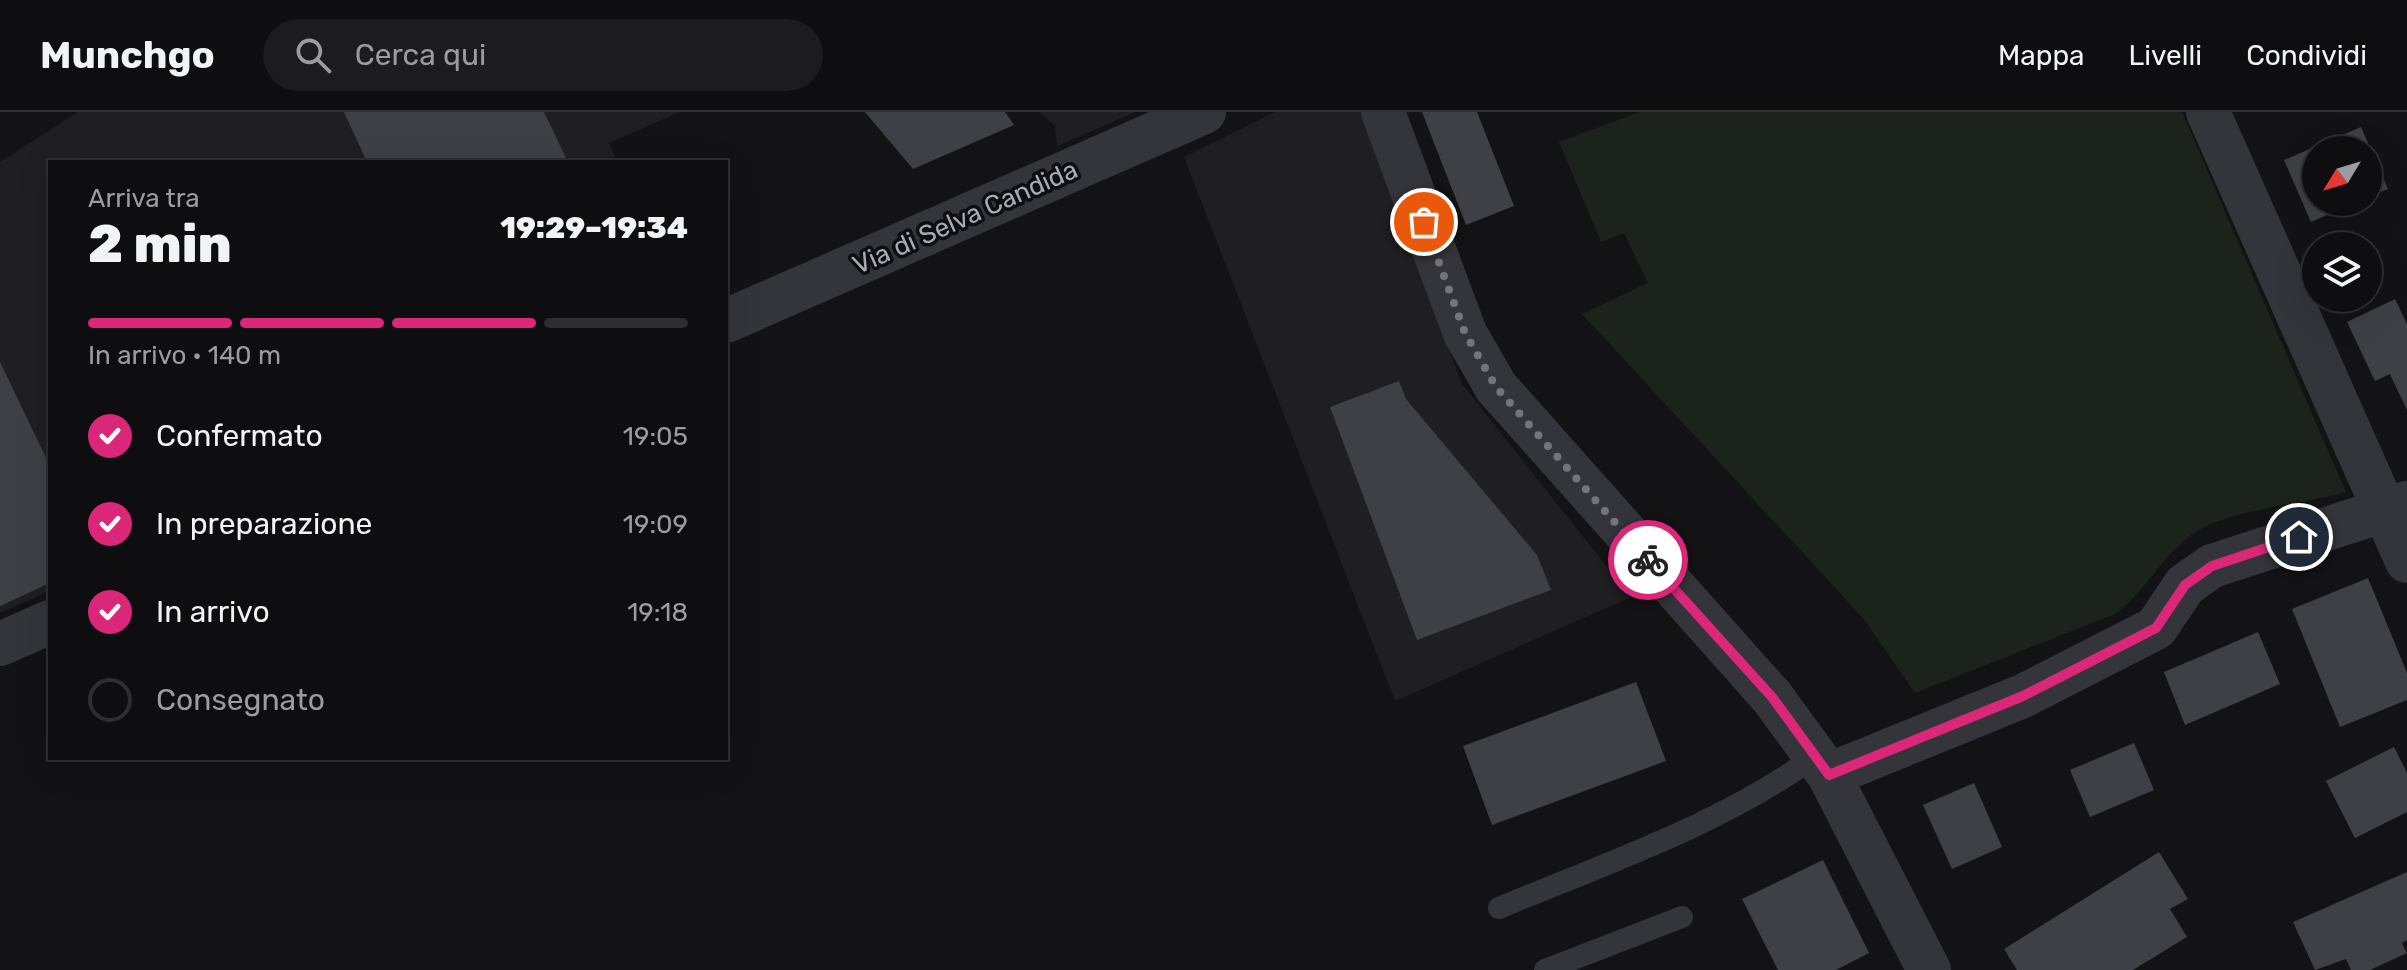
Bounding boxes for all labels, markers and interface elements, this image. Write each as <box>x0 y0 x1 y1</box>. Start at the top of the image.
search box <box>263 19 823 91</box>
text: Munchgo <box>40 32 215 78</box>
icon: search <box>291 33 335 77</box>
text: Cerca qui <box>355 37 486 73</box>
text: Mappa <box>1998 39 2085 72</box>
text: Livelli <box>2129 39 2202 72</box>
text: Condividi <box>2246 39 2367 72</box>
north arrow <box>2302 136 2382 216</box>
map controls <box>2302 136 2382 312</box>
street label: Via di Selva Candida <box>848 154 1082 281</box>
text: Arriva tra <box>88 183 200 214</box>
pin <box>1390 188 1458 256</box>
icon: bag <box>1402 200 1446 244</box>
text: 19:29–19:34 <box>500 210 688 246</box>
text: 2 min <box>88 213 232 275</box>
button: layers <box>2302 232 2382 312</box>
text: In arrivo · 140 m <box>88 340 281 371</box>
icon: check <box>88 414 132 458</box>
text: Confermato <box>156 418 323 454</box>
text: 19:05 <box>623 421 688 452</box>
icon: check <box>88 502 132 546</box>
pin <box>2265 503 2333 571</box>
text: In preparazione <box>156 506 372 542</box>
text: 19:09 <box>623 509 688 540</box>
icon: home <box>2277 515 2321 559</box>
courier <box>1608 520 1688 600</box>
icon: bike <box>1626 538 1670 582</box>
icon: check <box>88 590 132 634</box>
text: In arrivo <box>156 594 270 630</box>
text: 19:18 <box>627 597 688 628</box>
text: Consegnato <box>156 682 325 718</box>

